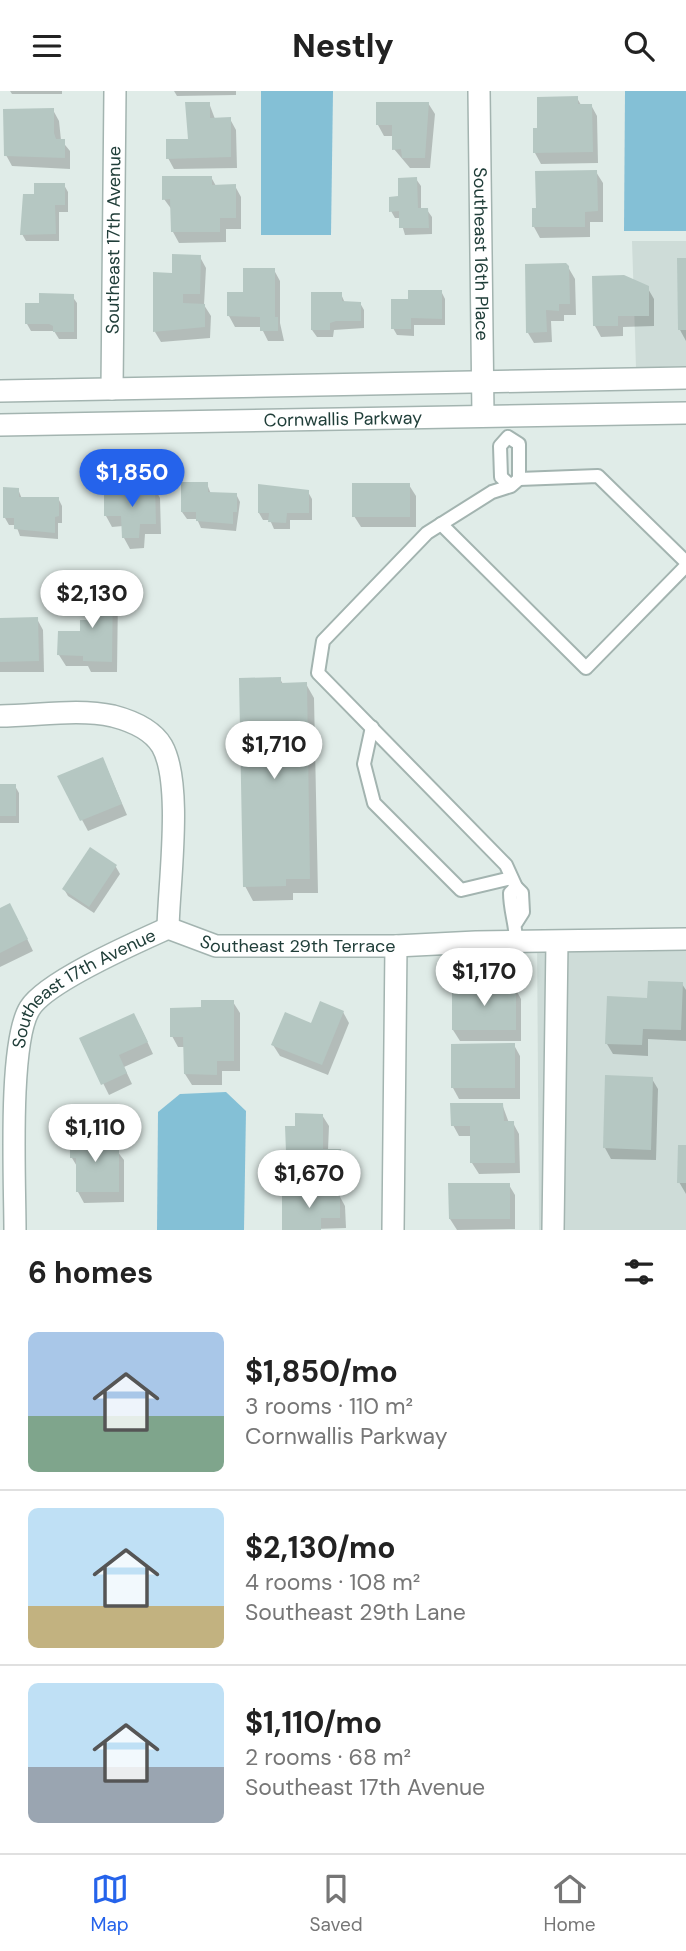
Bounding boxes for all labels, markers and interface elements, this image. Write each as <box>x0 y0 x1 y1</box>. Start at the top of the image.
text: Nestly <box>292 25 394 67</box>
icon: menu <box>28 27 66 65</box>
icon: search <box>620 27 658 65</box>
street label: Southeast 17th Avenue <box>101 146 126 334</box>
street label: Southeast 16th Place <box>468 167 494 341</box>
street label: Cornwallis Parkway <box>263 406 422 432</box>
pin: $1,850 <box>75 449 189 509</box>
text: $1,850 <box>96 457 168 487</box>
pin: $2,130 <box>35 571 149 630</box>
text: $2,130 <box>56 578 128 608</box>
pin: $1,710 <box>217 721 331 781</box>
text: $1,710 <box>241 729 307 759</box>
street label: Southeast 17th Avenue <box>7 923 160 1050</box>
street label: Southeast 29th Terrace <box>197 929 396 959</box>
pin: $1,170 <box>427 949 541 1008</box>
text: $1,170 <box>452 956 516 986</box>
pin: $1,110 <box>38 1105 152 1164</box>
text: $1,110 <box>65 1112 125 1142</box>
pin: $1,670 <box>252 1151 366 1210</box>
text: $1,670 <box>274 1158 344 1188</box>
text: 6 homes <box>28 1253 153 1292</box>
icon: filters <box>620 1253 658 1291</box>
text: $1,850/mo <box>245 1352 398 1391</box>
icon: home <box>84 1360 168 1444</box>
text: 3 rooms · 110 m² <box>245 1391 413 1421</box>
text: Cornwallis Parkway <box>245 1421 447 1451</box>
text: $2,130/mo <box>245 1528 396 1567</box>
icon: home <box>84 1536 168 1620</box>
text: 4 rooms · 108 m² <box>245 1567 420 1597</box>
text: Southeast 29th Lane <box>245 1597 466 1627</box>
text: $1,110/mo <box>245 1703 382 1742</box>
icon: home <box>84 1711 168 1795</box>
text: 2 rooms · 68 m² <box>245 1742 411 1772</box>
text: Southeast 17th Avenue <box>245 1772 485 1802</box>
tab: Map <box>90 1870 129 1937</box>
tab: Saved <box>310 1870 363 1937</box>
tab: Home <box>544 1870 596 1937</box>

